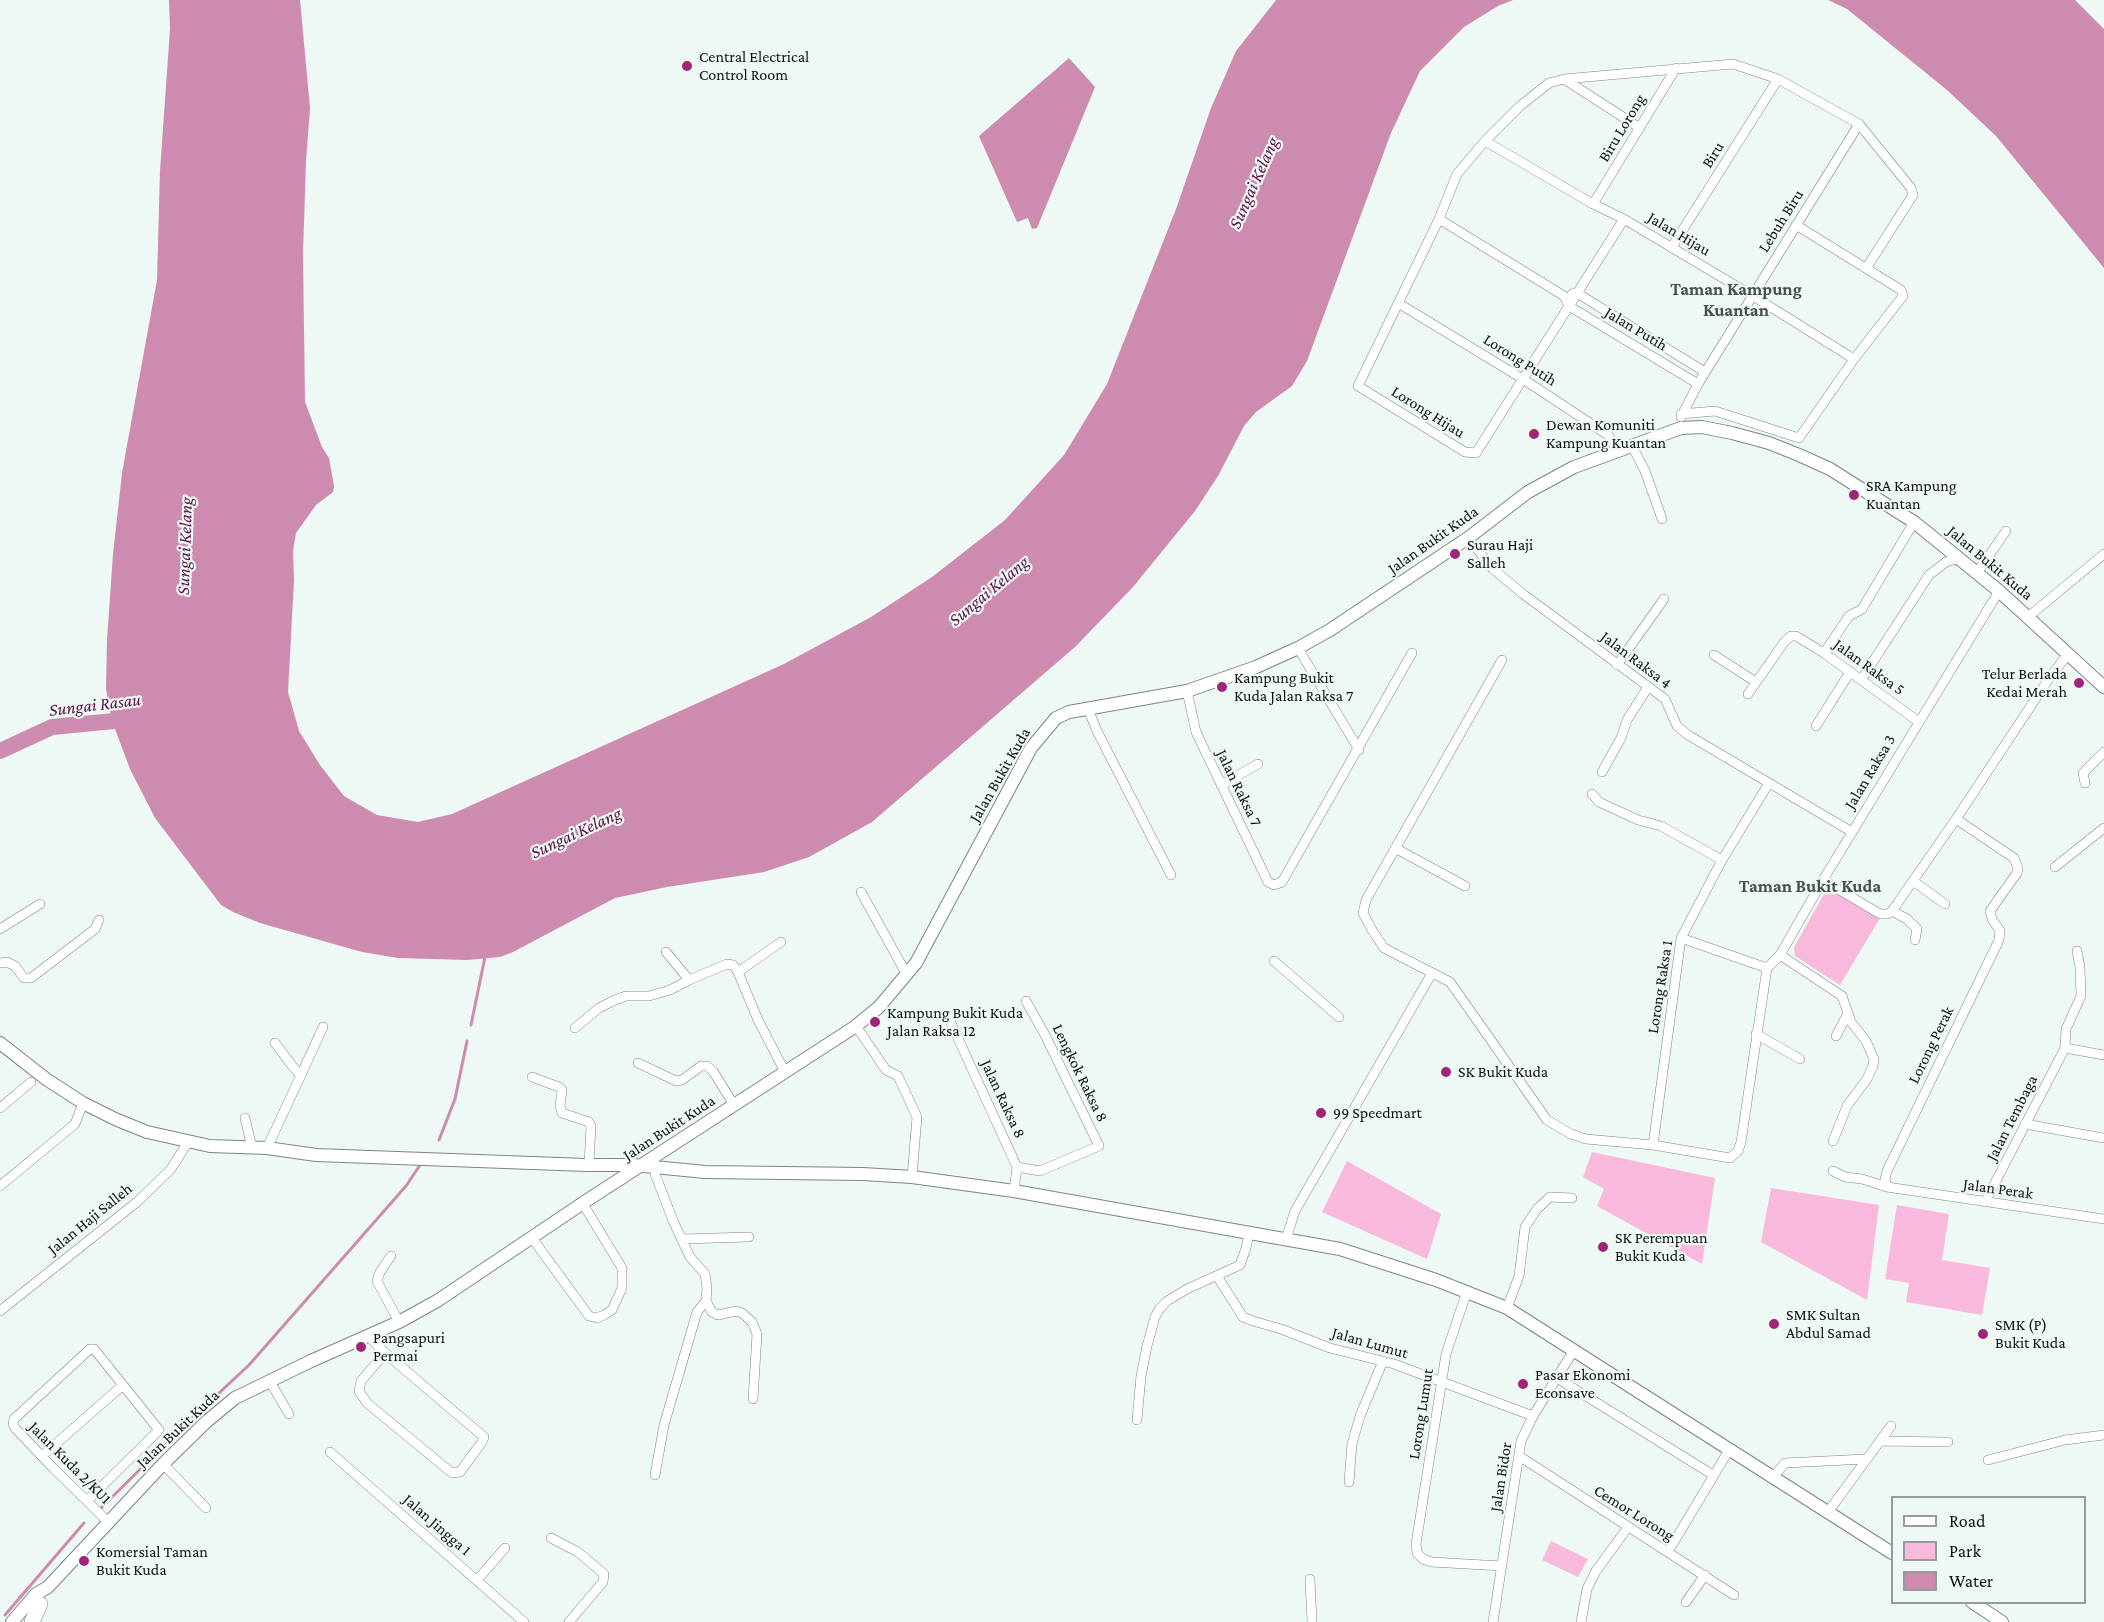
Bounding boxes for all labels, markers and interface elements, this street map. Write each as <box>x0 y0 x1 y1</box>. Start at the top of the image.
place label: Central Electrical Control Room <box>699 47 809 85</box>
marker: Central Electrical Control Room <box>680 59 694 73</box>
street label: Biru Lorong <box>1594 91 1650 165</box>
water label: Sungai Kelang <box>1224 134 1284 232</box>
street label: Biru <box>1698 138 1728 172</box>
street label: Lebuh Biru <box>1754 186 1808 256</box>
street label: Jalan Hijau <box>1644 208 1714 260</box>
district label: Taman Kampung Kuantan <box>1670 278 1802 320</box>
street label: Jalan Putih <box>1601 303 1671 355</box>
street label: Lorong Putih <box>1480 330 1560 390</box>
street label: Lorong Hijau <box>1388 382 1468 442</box>
place label: Dewan Komuniti Kampung Kuantan <box>1546 415 1666 453</box>
marker: Dewan Komuniti Kampung Kuantan <box>1527 427 1541 441</box>
place label: SRA Kampung Kuantan <box>1866 476 1956 514</box>
marker: SRA Kampung Kuantan <box>1847 488 1861 502</box>
water label: Sungai Kelang <box>172 497 198 595</box>
street label: Jalan Bukit Kuda <box>1384 502 1482 578</box>
street label: Jalan Bukit Kuda <box>1943 522 2037 604</box>
place label: Surau Haji Salleh <box>1467 535 1533 573</box>
marker: Surau Haji Salleh <box>1448 547 1462 561</box>
water label: Sungai Kelang <box>945 551 1033 631</box>
street label: Jalan Raksa 4 <box>1597 627 1675 693</box>
street label: Jalan Raksa 5 <box>1830 635 1908 699</box>
place label: Telur Berlada Kedai Merah <box>1982 664 2067 702</box>
place label: Kampung Bukit Kuda Jalan Raksa 7 <box>1234 668 1353 706</box>
marker: Telur Berlada Kedai Merah <box>2072 676 2086 690</box>
marker: Kampung Bukit Kuda Jalan Raksa 7 <box>1215 680 1229 694</box>
water label: Sungai Rasau <box>48 689 142 721</box>
street label: Jalan Bukit Kuda <box>965 724 1035 826</box>
street label: Jalan Raksa 3 <box>1840 731 1900 813</box>
street label: Jalan Raksa 7 <box>1212 746 1266 830</box>
water label: Sungai Kelang <box>527 803 625 863</box>
district label: Taman Bukit Kuda <box>1739 875 1881 897</box>
street label: Lorong Raksa 1 <box>1643 939 1677 1035</box>
place label: Kampung Bukit Kuda Jalan Raksa 12 <box>887 1003 1023 1041</box>
street label: Lorong Perak <box>1904 1003 1958 1087</box>
marker: Kampung Bukit Kuda Jalan Raksa 12 <box>868 1015 882 1029</box>
street label: Lengkok Raksa 8 <box>1048 1021 1112 1125</box>
street label: Jalan Raksa 8 <box>976 1057 1030 1141</box>
place label: SK Bukit Kuda <box>1458 1062 1548 1082</box>
marker: SK Bukit Kuda <box>1439 1065 1453 1079</box>
street label: Jalan Tembaga <box>1982 1072 2042 1164</box>
street label: Jalan Bukit Kuda <box>619 1091 719 1165</box>
place label: 99 Speedmart <box>1333 1103 1422 1123</box>
marker: 99 Speedmart <box>1314 1106 1328 1120</box>
street label: Jalan Perak <box>1962 1175 2034 1203</box>
street label: Jalan Haji Salleh <box>44 1179 136 1259</box>
place label: SK Perempuan Bukit Kuda <box>1615 1228 1708 1266</box>
marker: SK Perempuan Bukit Kuda <box>1596 1240 1610 1254</box>
place label: SMK Sultan Abdul Samad <box>1786 1305 1871 1343</box>
place label: SMK (P) Bukit Kuda <box>1995 1315 2066 1353</box>
marker: SMK Sultan Abdul Samad <box>1767 1317 1781 1331</box>
street label: Jalan Lumut <box>1330 1323 1410 1363</box>
marker: SMK (P) Bukit Kuda <box>1976 1327 1990 1341</box>
place label: Pangsapuri Permai <box>373 1328 445 1366</box>
marker: Pangsapuri Permai <box>354 1340 368 1354</box>
place label: Pasar Ekonomi Econsave <box>1535 1365 1630 1403</box>
street label: Lorong Lumut <box>1404 1367 1438 1461</box>
marker: Pasar Ekonomi Econsave <box>1516 1377 1530 1391</box>
street label: Jalan Bukit Kuda <box>133 1386 223 1472</box>
street label: Jalan Kuda 2/KU1 <box>25 1418 115 1508</box>
street label: Jalan Bidor <box>1486 1441 1516 1513</box>
street label: Cemor Lorong <box>1590 1481 1678 1545</box>
street label: Jalan Jingga 1 <box>399 1490 475 1560</box>
legend <box>1891 1496 2086 1604</box>
text: Road <box>1949 1511 1986 1531</box>
text: Park <box>1949 1541 1981 1561</box>
place label: Komersial Taman Bukit Kuda <box>96 1542 208 1580</box>
marker: Komersial Taman Bukit Kuda <box>77 1554 91 1568</box>
text: Water <box>1949 1571 1993 1591</box>

